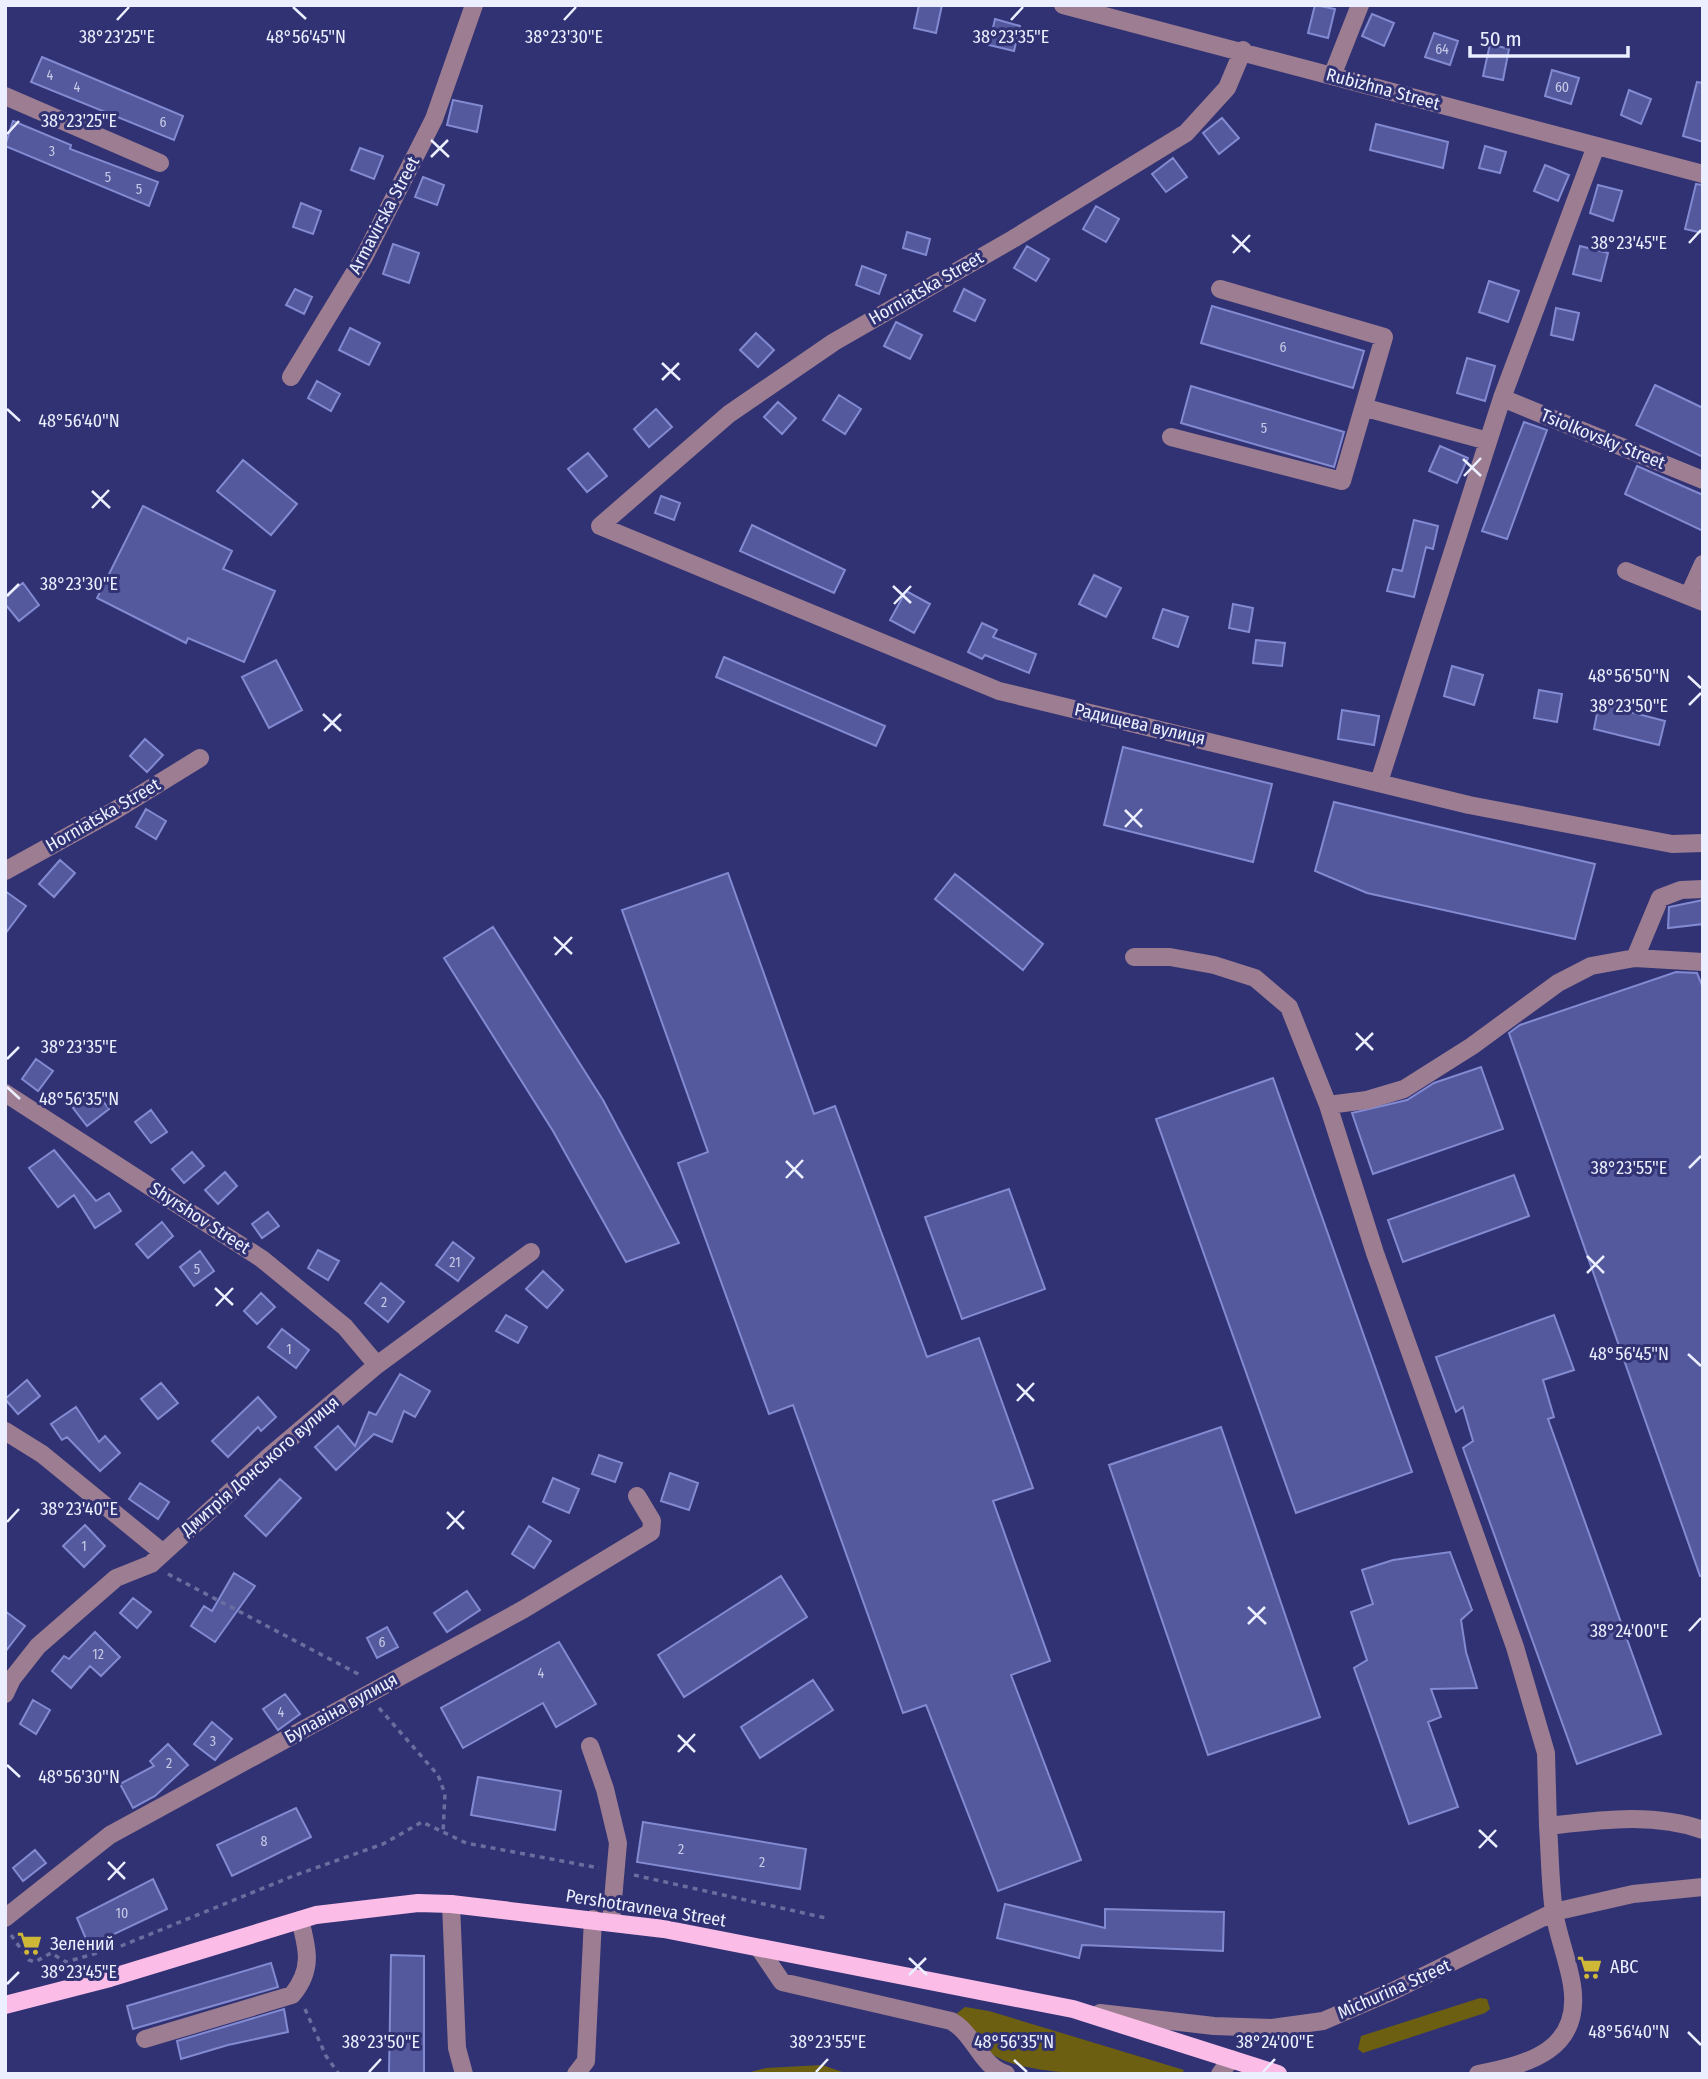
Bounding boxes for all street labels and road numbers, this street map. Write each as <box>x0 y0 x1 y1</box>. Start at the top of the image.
street label: Rubizhna Street <box>1324 63 1442 115</box>
street label: Armavirska Street <box>344 152 424 277</box>
street label: Horniatska Street <box>865 246 987 330</box>
street label: Tsiolkovsky Street <box>1538 404 1668 474</box>
street label: Радищева вулиця <box>1072 698 1208 750</box>
street label: Horniatska Street <box>42 773 164 857</box>
street label: Shyrshov Street <box>146 1177 254 1259</box>
street label: Дмитрія Донського вулиця <box>176 1391 344 1541</box>
street label: Булавіна вулиця <box>281 1668 401 1748</box>
street label: Pershotravneva Street <box>564 1884 728 1932</box>
street label: Michurina Street <box>1334 1954 1454 2024</box>

